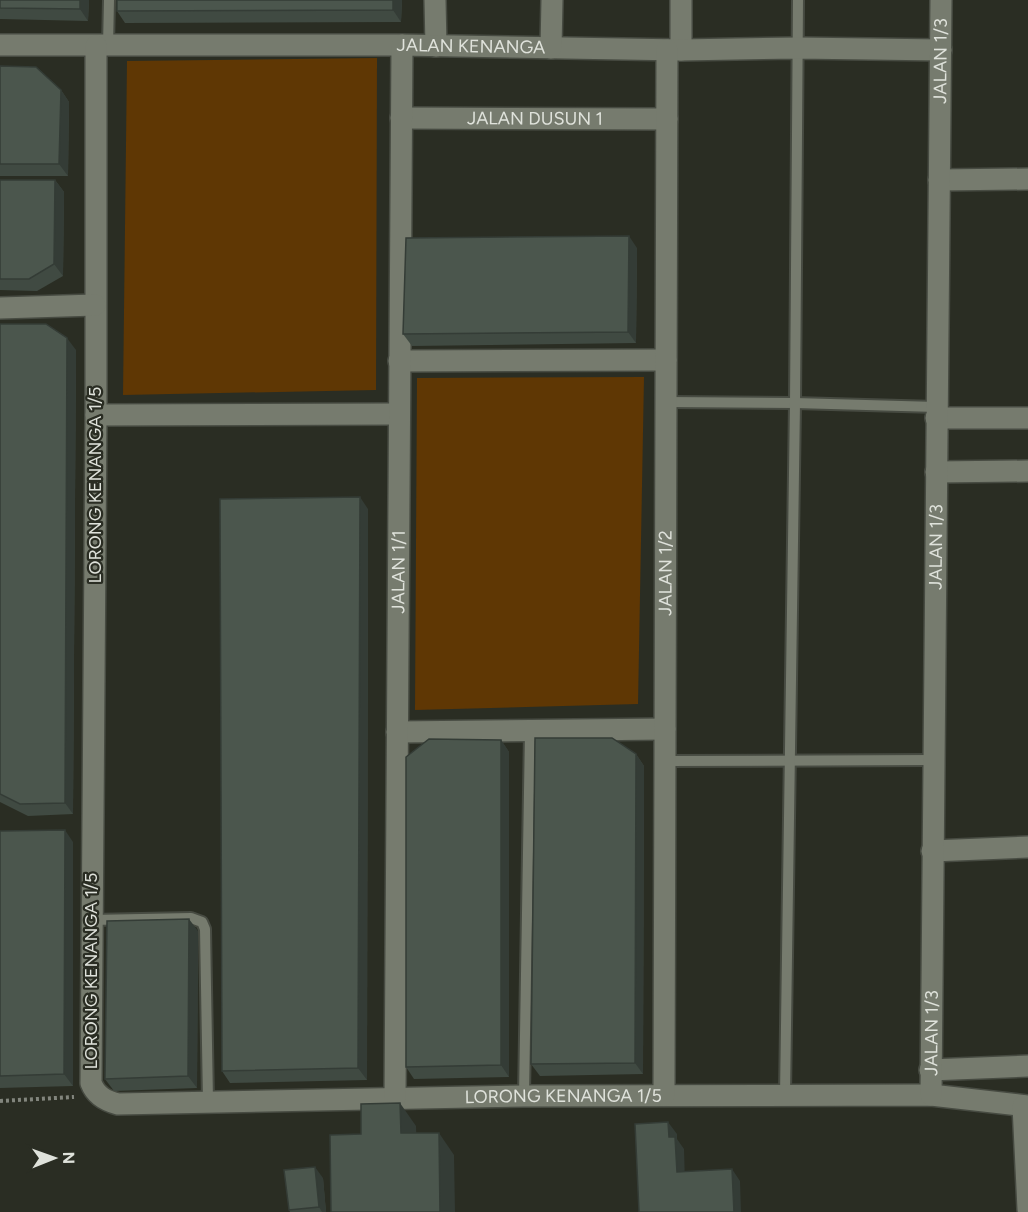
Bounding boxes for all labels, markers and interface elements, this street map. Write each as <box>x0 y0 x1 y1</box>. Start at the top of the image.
street label: JALAN 1/3 <box>929 18 952 104</box>
street label: JALAN KENANGA <box>397 34 546 59</box>
street label: JALAN DUSUN 1 <box>467 107 603 130</box>
street label: LORONG KENANGA 1/5 <box>84 387 106 583</box>
street label: JALAN 1/3 <box>925 504 947 590</box>
street label: JALAN 1/1 <box>387 530 410 614</box>
street label: JALAN 1/2 <box>654 530 677 616</box>
street label: LORONG KENANGA 1/5 <box>80 873 102 1069</box>
street label: JALAN 1/3 <box>920 990 943 1076</box>
street label: LORONG KENANGA 1/5 <box>464 1085 662 1108</box>
north arrow <box>24 1128 84 1188</box>
text: N <box>59 1151 78 1164</box>

